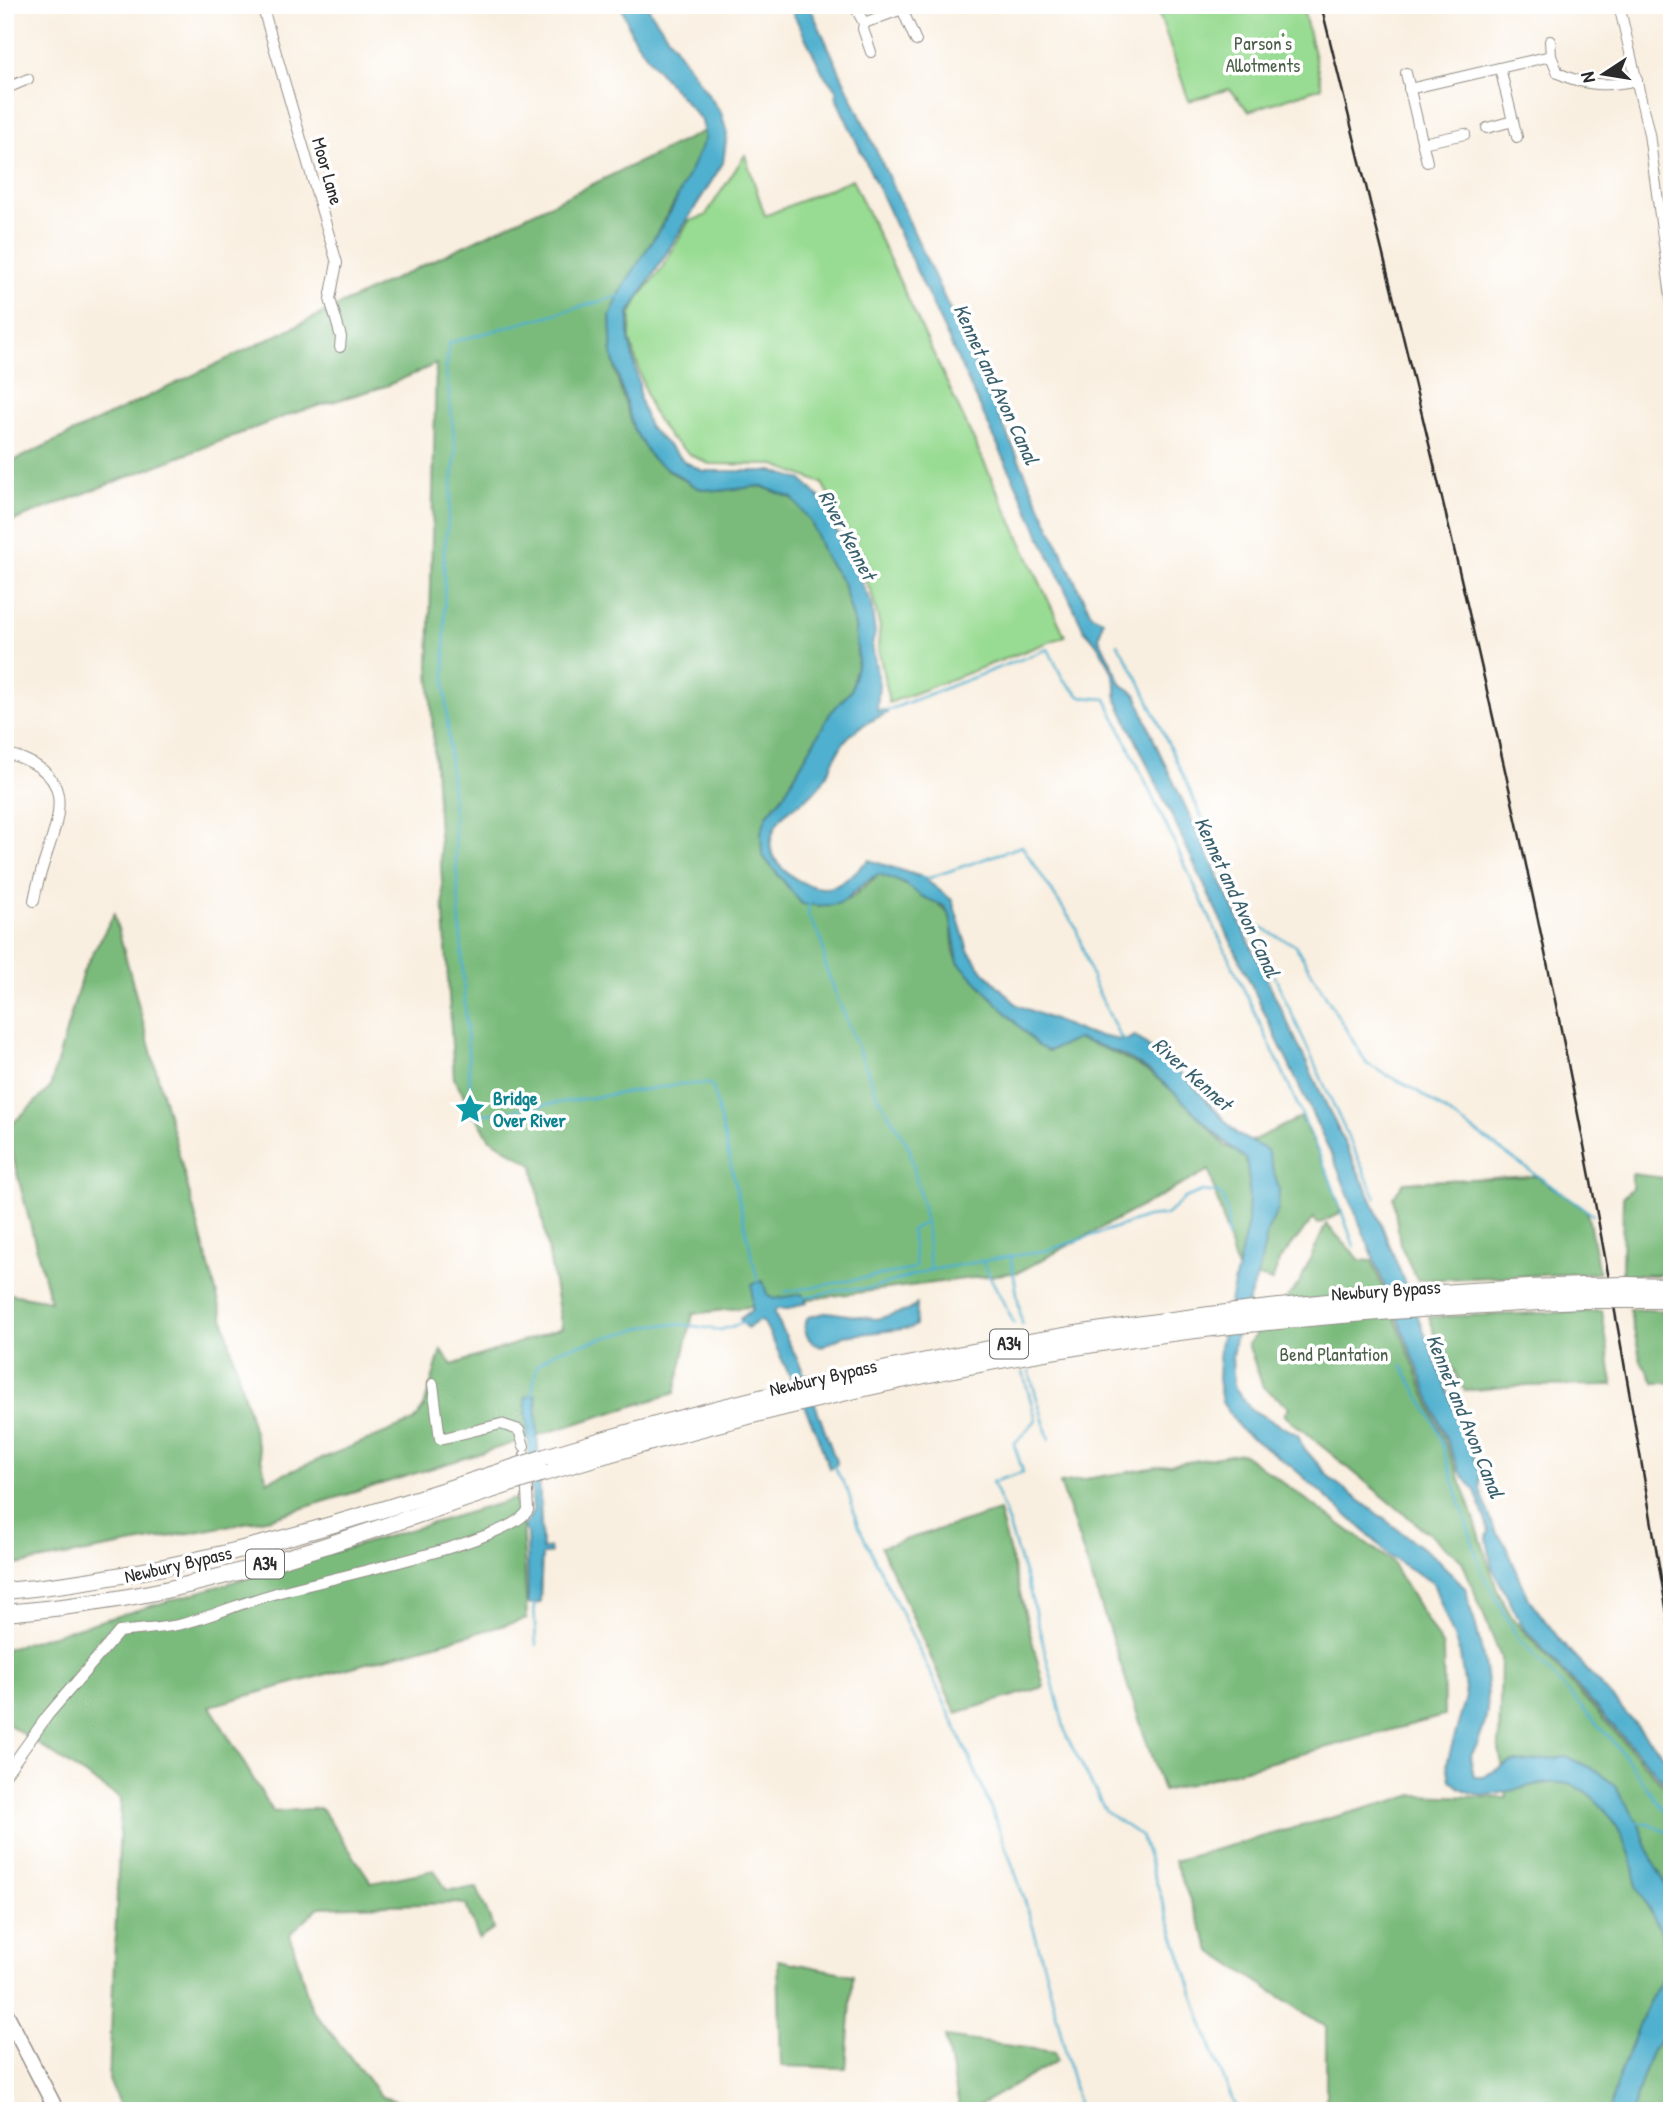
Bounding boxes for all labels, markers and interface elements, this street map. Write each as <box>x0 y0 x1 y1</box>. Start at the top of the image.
park label: Parson's Allotments <box>1226 30 1300 78</box>
north arrow <box>1568 38 1638 108</box>
text: N <box>1574 70 1601 85</box>
street label: Moor Lane <box>306 134 350 208</box>
water label: Kennet and Avon Canal <box>947 299 1047 470</box>
water label: River Kennet <box>812 485 885 587</box>
water label: Kennet and Avon Canal <box>1188 812 1288 983</box>
water label: River Kennet <box>1146 1030 1240 1119</box>
place label: Bridge Over River <box>493 1085 566 1133</box>
place icon: Bridge Over River <box>453 1092 487 1126</box>
street label: Newbury Bypass <box>1330 1273 1442 1307</box>
road number: A34 <box>990 1330 1028 1358</box>
water label: Kennet and Avon Canal <box>1419 1330 1512 1503</box>
park label: Bend Plantation <box>1280 1341 1388 1367</box>
street label: Newbury Bypass <box>767 1352 879 1402</box>
street label: Newbury Bypass <box>122 1539 234 1589</box>
road number: A34 <box>246 1549 284 1578</box>

